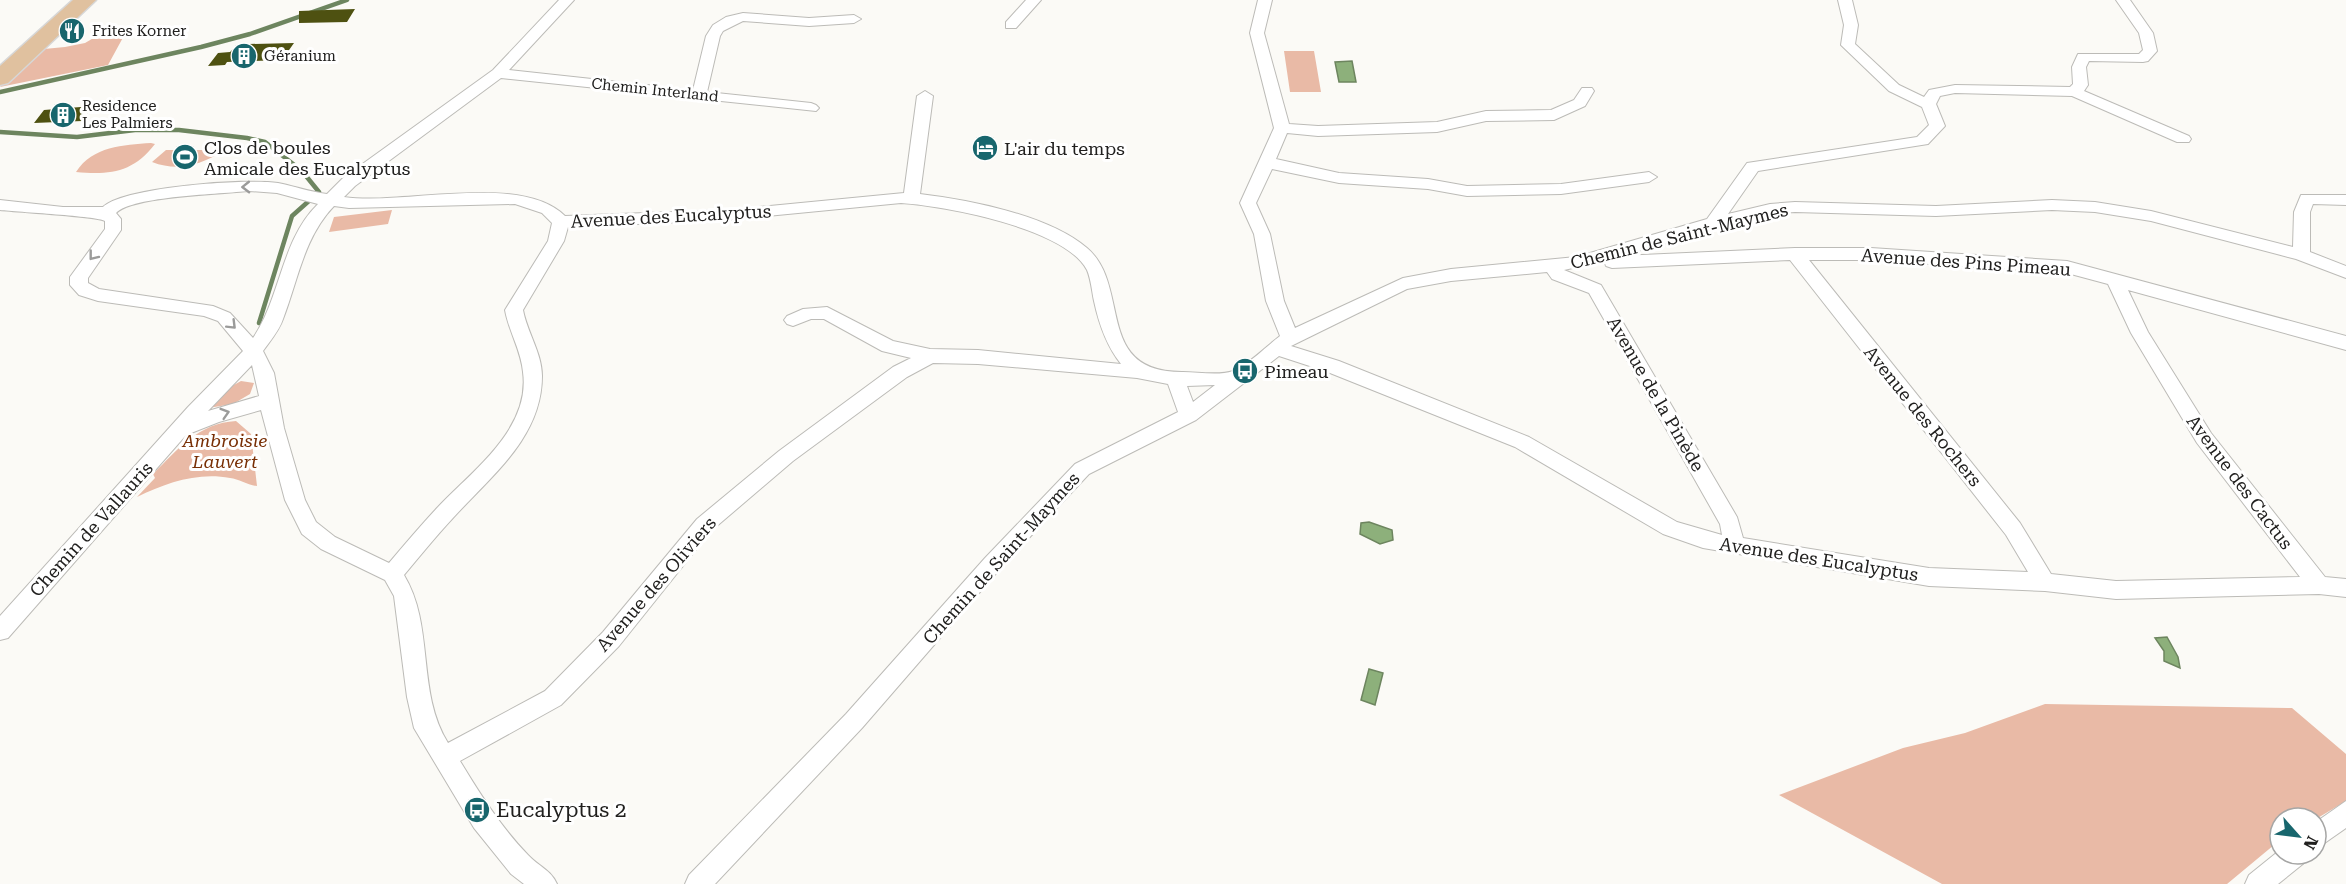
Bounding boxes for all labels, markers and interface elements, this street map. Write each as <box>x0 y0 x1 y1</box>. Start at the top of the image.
restaurant icon: Frites Korner <box>57 16 87 46</box>
place label: Frites Korner <box>92 22 186 40</box>
building icon: Géranium <box>229 41 259 71</box>
place label: Géranium <box>264 47 336 65</box>
street label: Chemin Interland <box>590 74 720 106</box>
place label: Residence Les Palmiers <box>82 97 173 132</box>
building icon: Residence Les Palmiers <box>48 100 78 130</box>
hotel icon: L'air du temps <box>970 133 1000 163</box>
place label: Clos de boules Amicale des Eucalyptus <box>204 137 410 179</box>
place label: L'air du temps <box>1004 138 1125 159</box>
sports icon: Clos de boules Amicale des Eucalyptus <box>170 142 200 172</box>
one-way arrow <box>241 181 250 193</box>
street label: Chemin de Saint-Maymes <box>1568 199 1790 273</box>
street label: Avenue des Eucalyptus <box>570 200 772 232</box>
street label: Avenue des Pins Pimeau <box>1860 244 2072 280</box>
one-way arrow <box>90 249 101 260</box>
street label: Avenue de la Pinède <box>1603 313 1709 475</box>
one-way arrow <box>225 318 236 328</box>
street label: Avenue des Rochers <box>1860 342 1986 490</box>
bus stop icon: Pimeau <box>1230 356 1260 386</box>
place label: Pimeau <box>1264 361 1328 382</box>
one-way arrow <box>219 408 230 420</box>
street label: Avenue des Cactus <box>2183 411 2297 553</box>
park label: Ambroisie Lauvert <box>182 430 267 472</box>
street label: Chemin de Vallauris <box>25 457 157 601</box>
street label: Chemin de Saint-Maymes <box>918 468 1084 648</box>
street label: Avenue des Oliviers <box>592 513 720 655</box>
street label: Avenue des Eucalyptus <box>1718 533 1920 585</box>
bus stop icon: Eucalyptus 2 <box>462 795 492 825</box>
place label: Eucalyptus 2 <box>496 798 626 822</box>
north arrow <box>2268 806 2328 866</box>
text: N <box>2300 833 2322 853</box>

